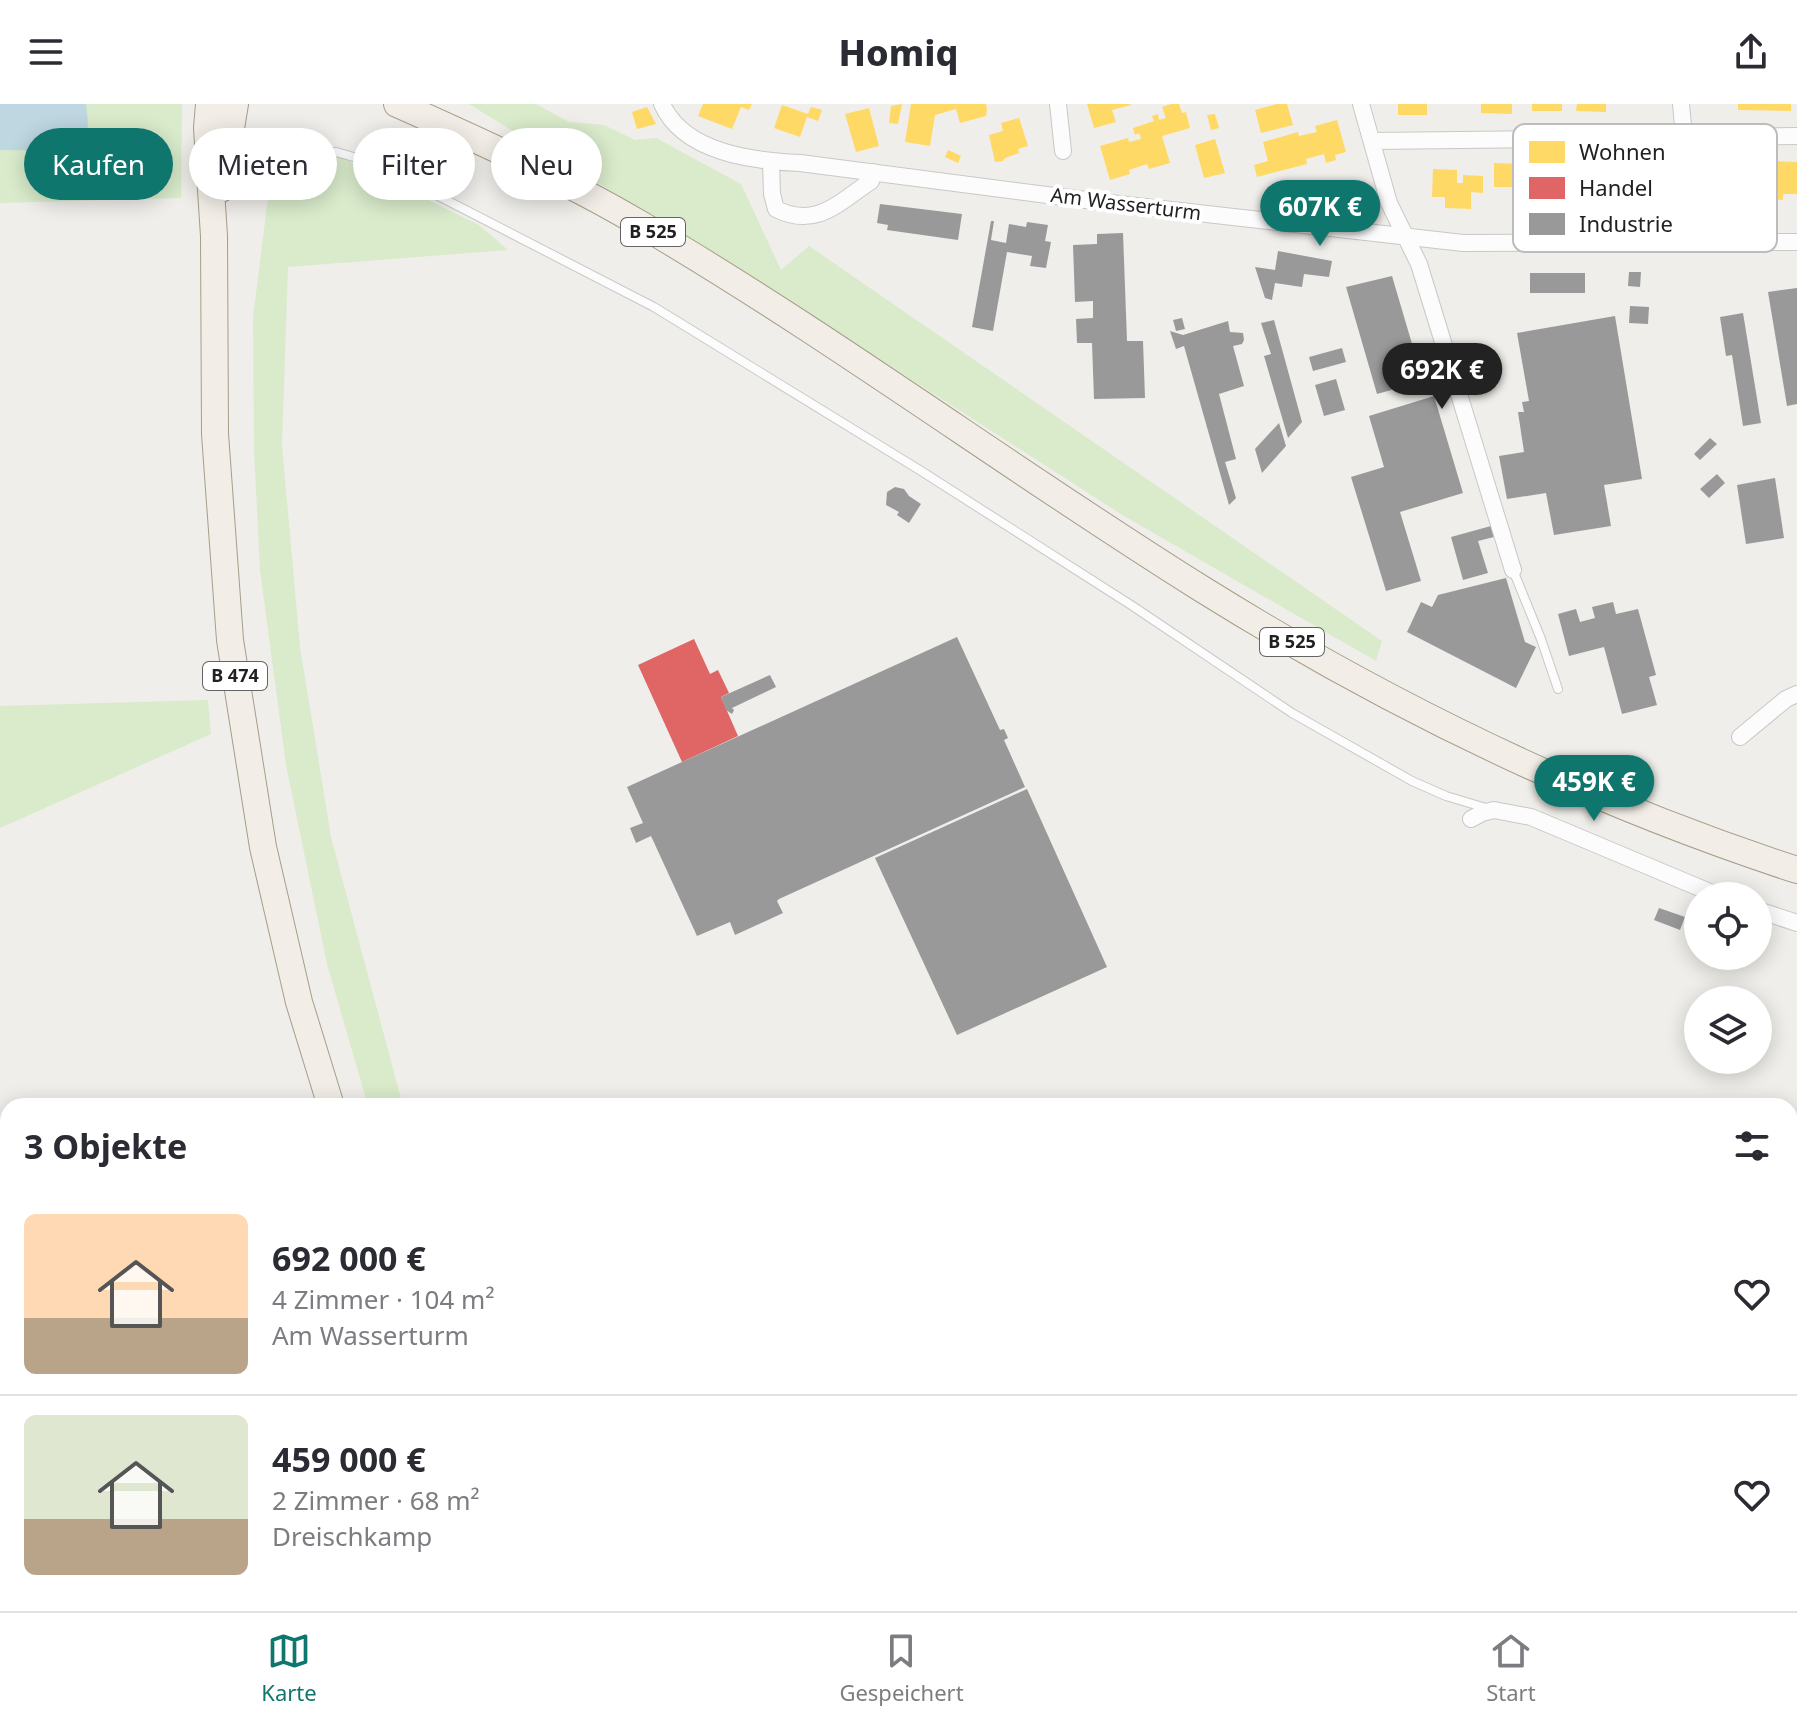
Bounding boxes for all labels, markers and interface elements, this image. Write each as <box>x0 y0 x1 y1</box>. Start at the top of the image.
text: Homiq <box>839 28 958 77</box>
icon: menu <box>24 30 68 74</box>
icon: share <box>1729 30 1773 74</box>
legend <box>1513 124 1777 252</box>
chip: Kaufen <box>24 128 173 200</box>
chip: Mieten <box>189 128 337 200</box>
chip: Filter <box>353 128 475 200</box>
chip: Neu <box>491 128 602 200</box>
text: Wohnen <box>1579 136 1666 166</box>
text: Handel <box>1579 172 1653 202</box>
pin: 607K € <box>1255 180 1385 248</box>
street label: Am Wasserturm <box>1049 181 1203 226</box>
text: 607K € <box>1278 188 1362 224</box>
text: Industrie <box>1579 208 1673 238</box>
road number: B 525 <box>621 218 685 246</box>
pin: 692K € <box>1377 343 1507 411</box>
text: 692K € <box>1400 351 1484 387</box>
road number: B 525 <box>1260 628 1324 656</box>
road number: B 474 <box>203 662 267 690</box>
pin: 459K € <box>1529 755 1659 823</box>
text: 459K € <box>1552 763 1636 799</box>
map controls <box>1684 882 1772 1074</box>
button: locate <box>1684 882 1772 970</box>
button: layers <box>1684 986 1772 1074</box>
text: 3 Objekte <box>24 1123 187 1169</box>
icon: filters <box>1730 1124 1774 1168</box>
text: 692 000 € <box>272 1235 426 1281</box>
icon: home <box>88 1246 184 1342</box>
icon: heart <box>1730 1272 1774 1316</box>
text: 4 Zimmer · 104 m² <box>272 1281 495 1317</box>
text: Am Wasserturm <box>272 1317 469 1353</box>
text: 459 000 € <box>272 1436 426 1482</box>
icon: home <box>88 1447 184 1543</box>
icon: heart <box>1730 1473 1774 1517</box>
text: 2 Zimmer · 68 m² <box>272 1482 480 1518</box>
text: Dreischkamp <box>272 1518 432 1554</box>
tab: Karte <box>261 1629 317 1707</box>
tab: Gespeichert <box>839 1629 964 1707</box>
tab: Start <box>1486 1629 1536 1707</box>

